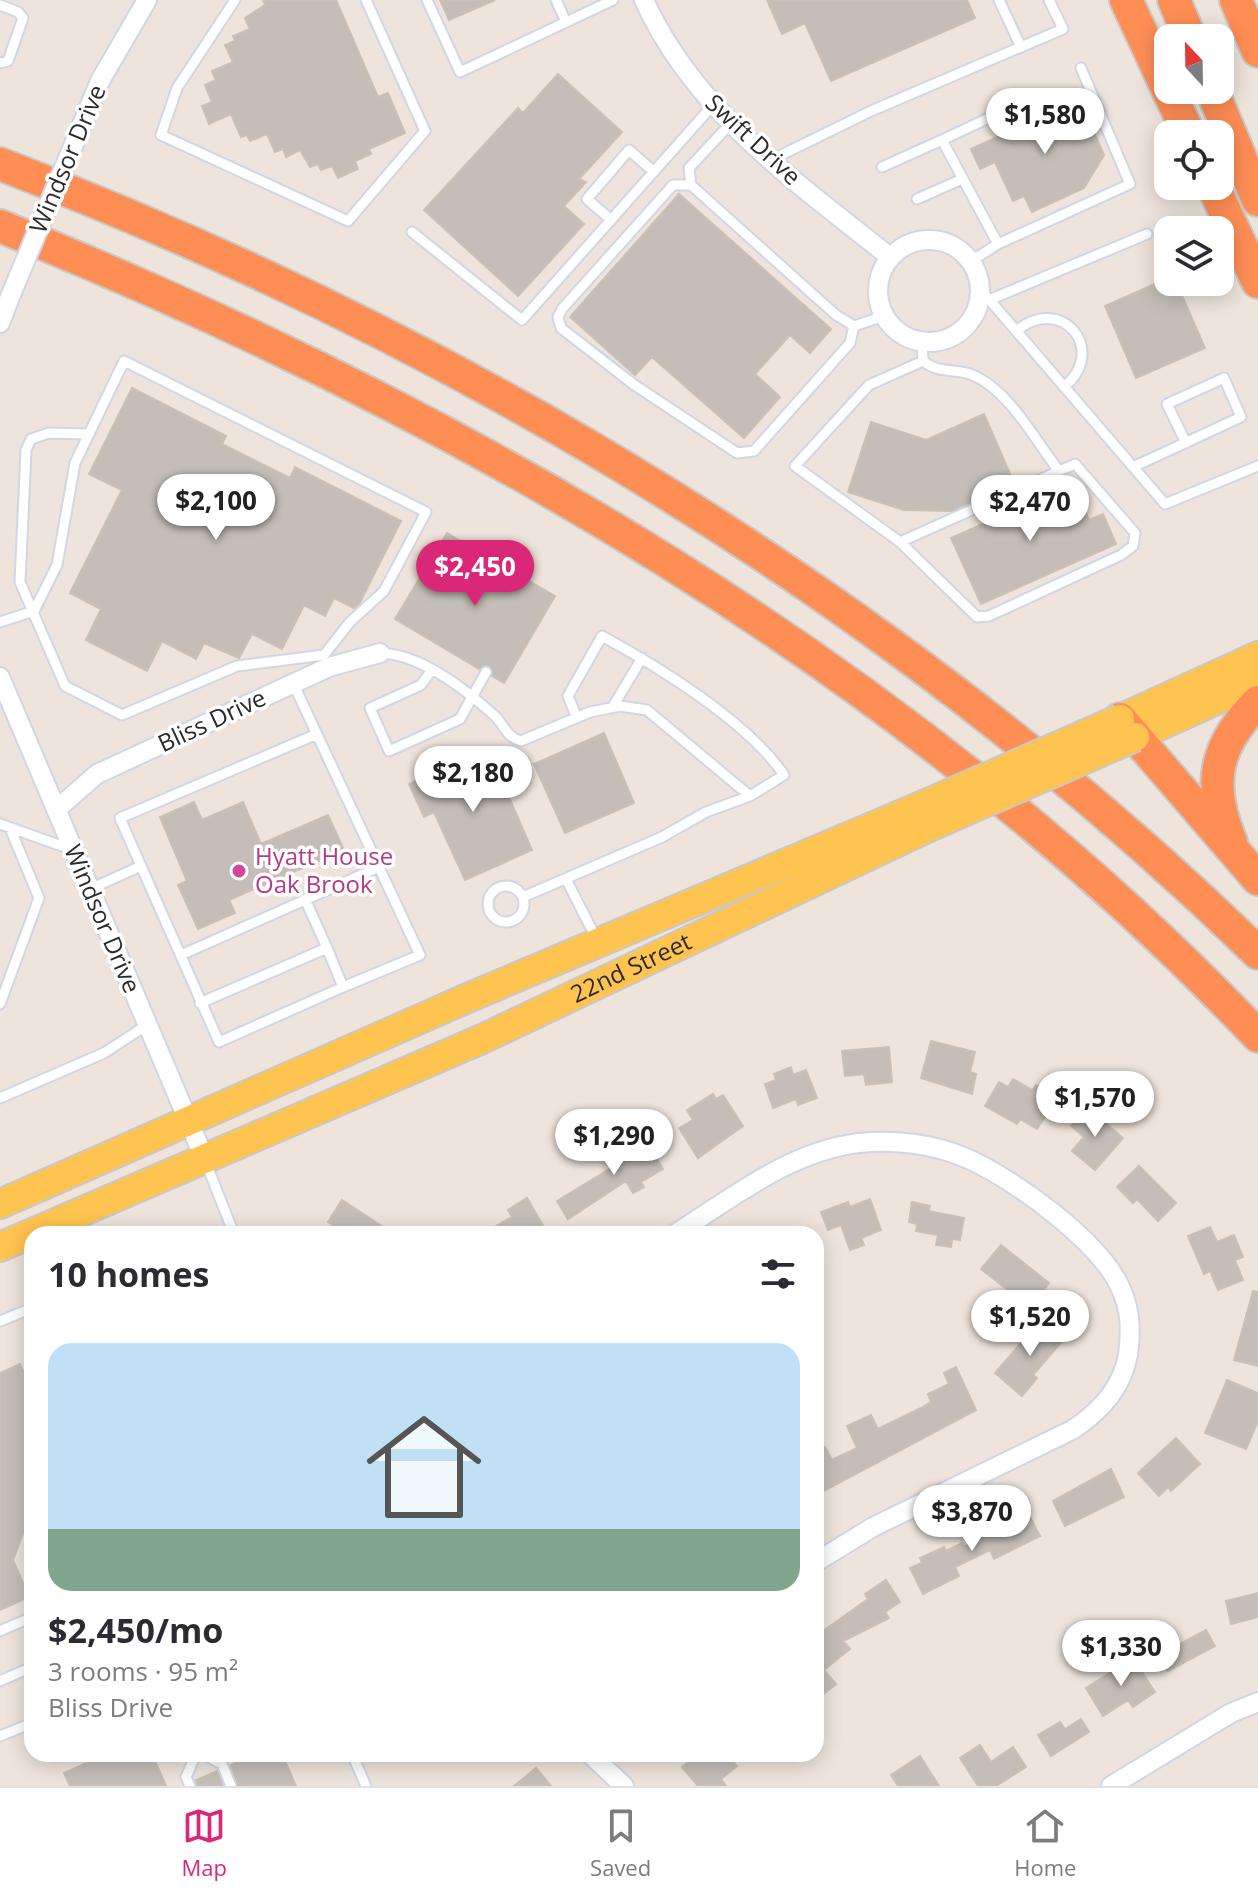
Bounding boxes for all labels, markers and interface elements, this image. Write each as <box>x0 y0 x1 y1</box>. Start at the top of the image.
north arrow <box>1154 24 1234 104</box>
map controls <box>1154 24 1234 296</box>
street label: Windsor Drive <box>21 79 113 238</box>
street label: Swift Drive <box>699 86 809 192</box>
pin: $1,580 <box>980 88 1110 156</box>
text: $1,580 <box>1004 96 1086 132</box>
button: locate <box>1154 120 1234 200</box>
button: layers <box>1154 216 1234 296</box>
pin: $2,100 <box>151 474 281 542</box>
pin: $2,470 <box>965 475 1095 543</box>
text: $2,100 <box>175 482 257 518</box>
text: $2,470 <box>989 483 1071 519</box>
pin: $2,450 <box>410 540 540 608</box>
text: $2,450 <box>434 548 516 584</box>
street label: Bliss Drive <box>152 680 271 759</box>
pin: $2,180 <box>408 746 538 814</box>
text: $2,180 <box>432 754 514 790</box>
street label: Windsor Drive <box>57 839 149 998</box>
place label: Hyatt House Oak Brook <box>255 839 393 900</box>
marker: Hyatt House Oak Brook <box>230 862 248 880</box>
street label: 22nd Street <box>565 924 696 1010</box>
pin: $1,570 <box>1030 1071 1160 1139</box>
text: $1,570 <box>1054 1079 1136 1115</box>
pin: $1,290 <box>549 1109 679 1177</box>
text: $1,290 <box>573 1117 655 1153</box>
text: 10 homes <box>48 1251 209 1297</box>
icon: filters <box>756 1252 800 1296</box>
pin: $1,520 <box>965 1290 1095 1358</box>
text: $1,520 <box>989 1298 1071 1334</box>
icon: home <box>352 1395 496 1539</box>
pin: $3,870 <box>907 1485 1037 1553</box>
text: $3,870 <box>931 1493 1013 1529</box>
text: $2,450/mo <box>48 1607 223 1653</box>
pin: $1,330 <box>1056 1620 1186 1688</box>
text: $1,330 <box>1080 1628 1162 1664</box>
text: 3 rooms · 95 m² <box>48 1653 238 1689</box>
text: Bliss Drive <box>48 1689 173 1725</box>
tab: Map <box>182 1804 227 1882</box>
tab: Saved <box>590 1804 651 1882</box>
tab: Home <box>1014 1804 1076 1882</box>

